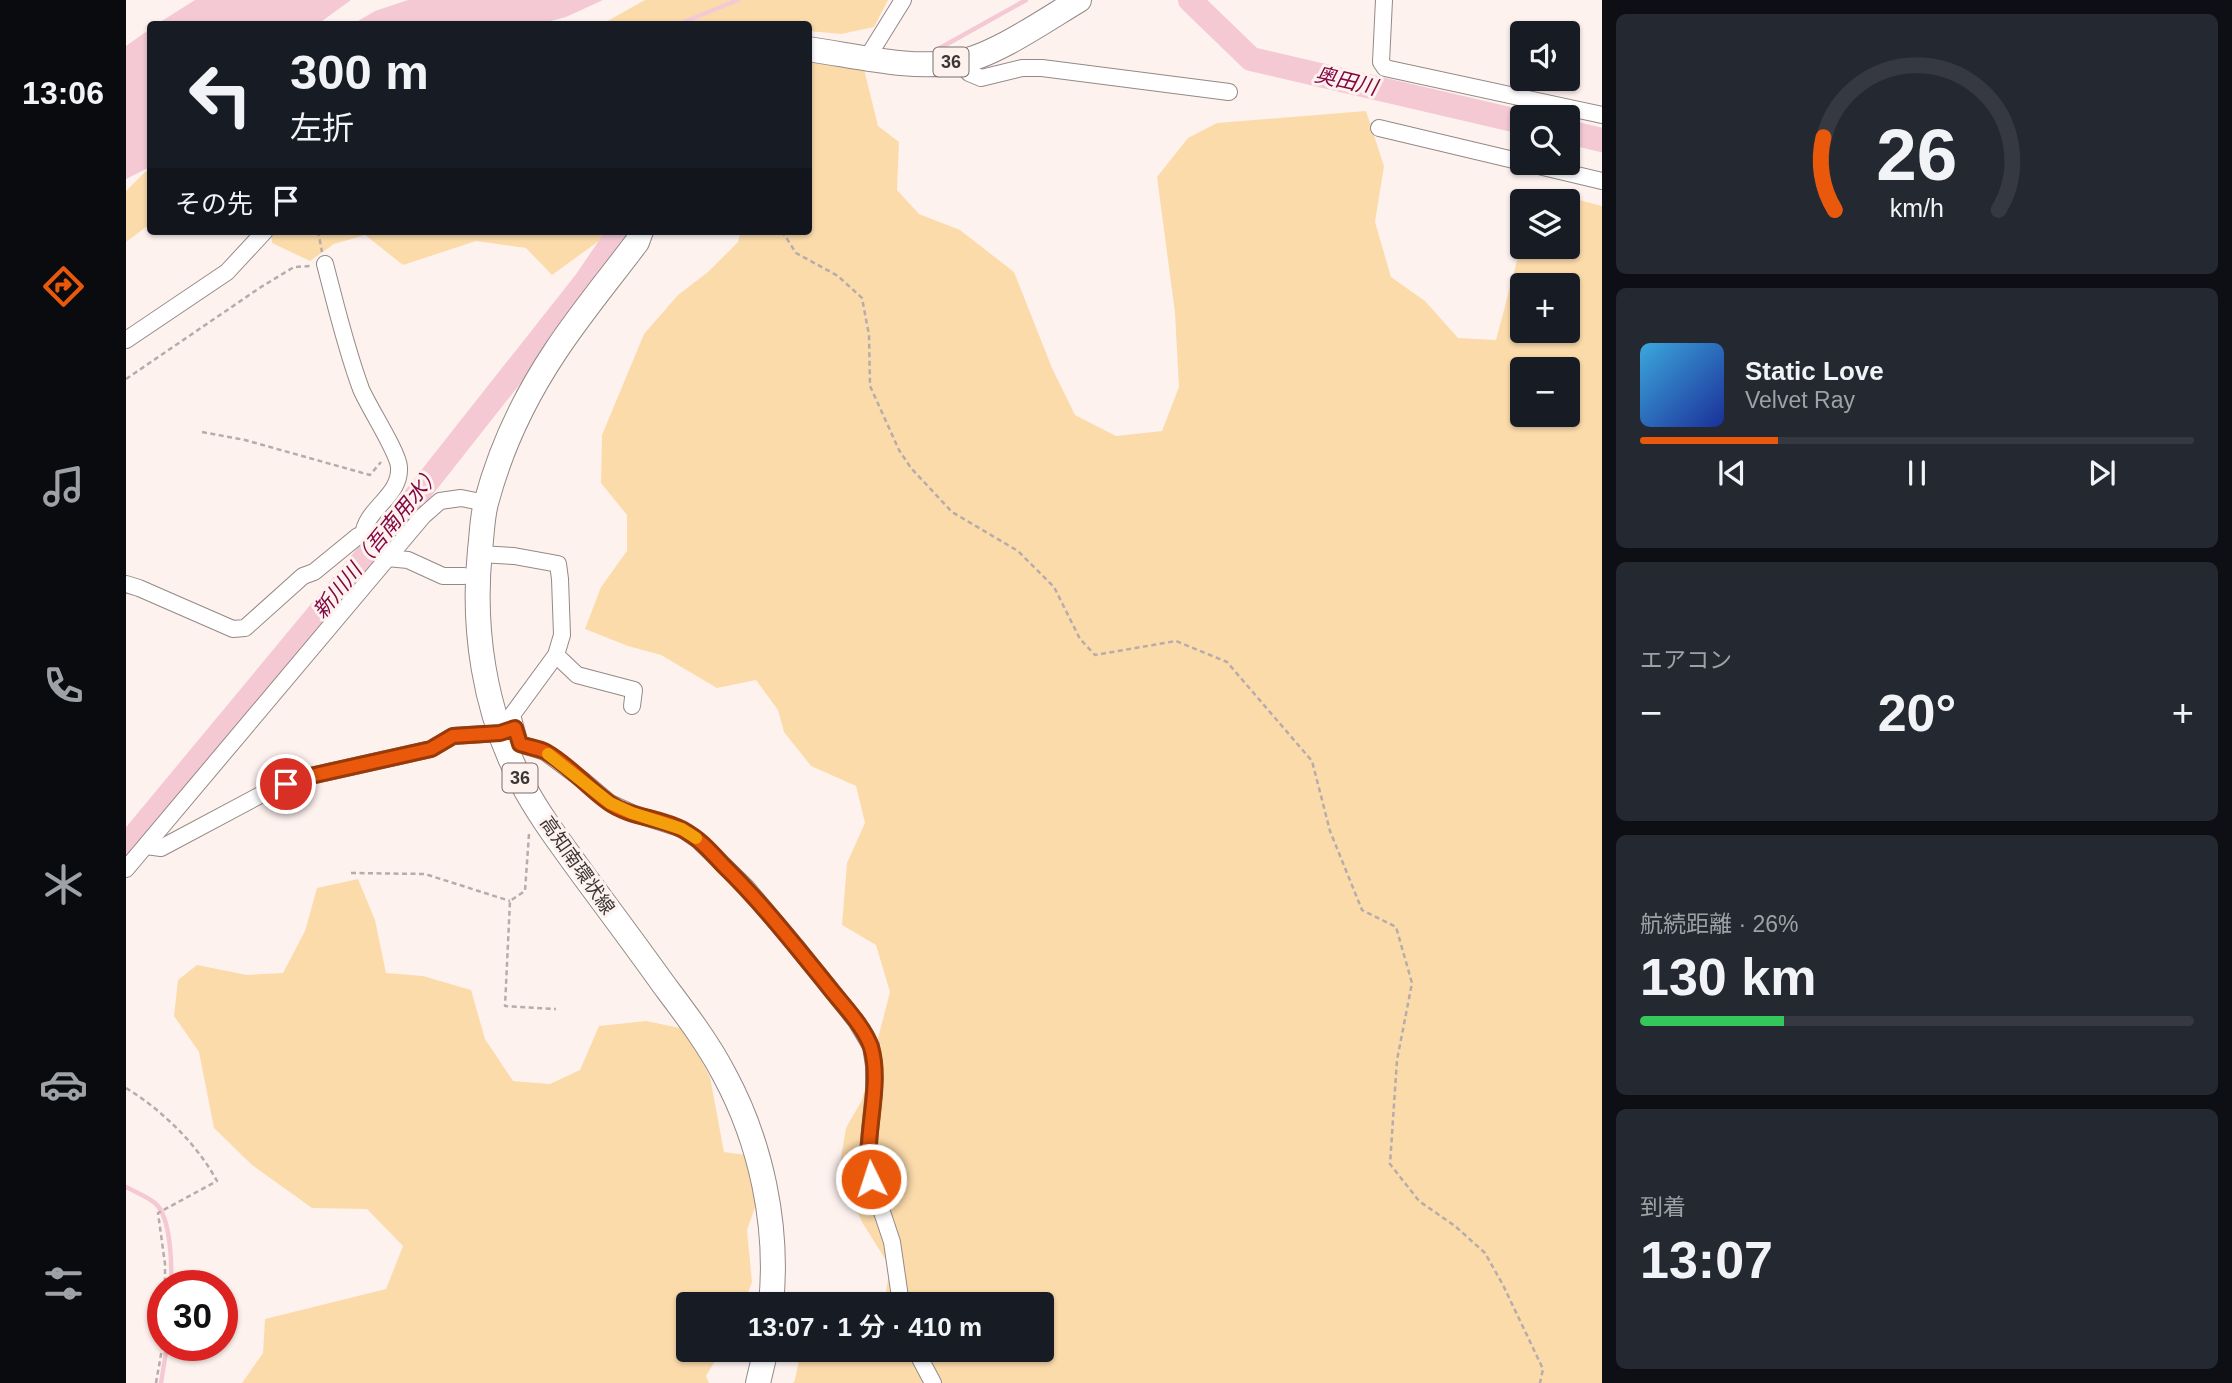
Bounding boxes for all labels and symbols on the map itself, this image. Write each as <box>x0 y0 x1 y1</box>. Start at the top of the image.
road number: 36 <box>934 48 968 76</box>
water label: 奥田川 <box>1313 62 1381 99</box>
water label: 新川川（吾南用水） <box>308 461 445 622</box>
pin <box>256 754 316 814</box>
road number: 36 <box>502 764 538 792</box>
street label: 高知南環状線 <box>536 813 619 918</box>
position arrow <box>834 1142 908 1216</box>
speed limit sign: 30 <box>147 1270 238 1361</box>

